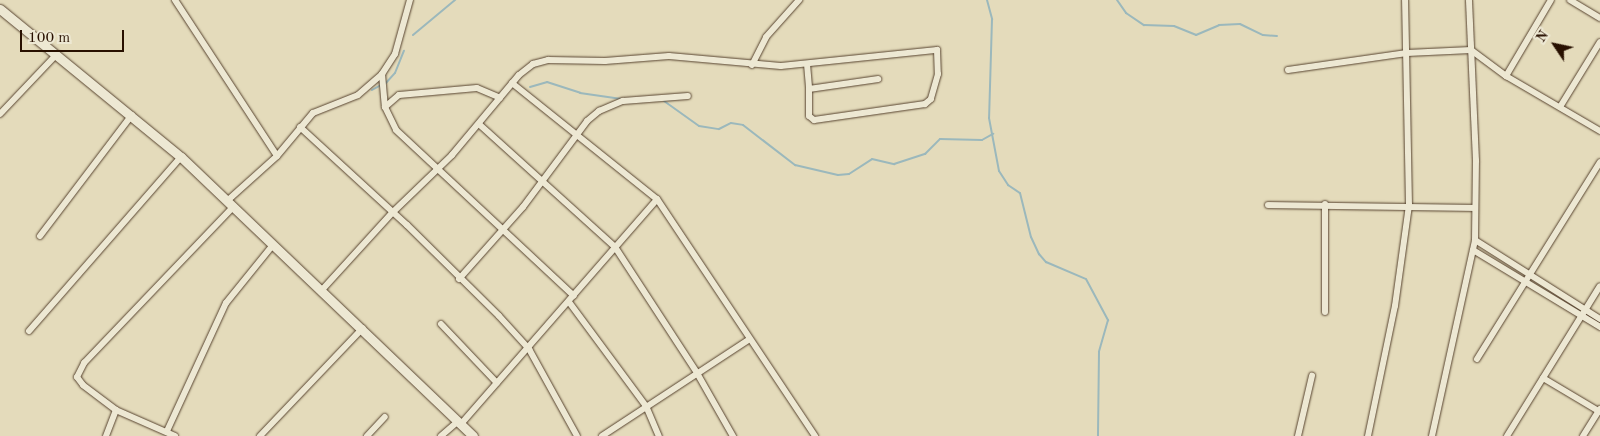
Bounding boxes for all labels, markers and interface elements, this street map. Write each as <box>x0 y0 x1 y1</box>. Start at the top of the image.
scale bar <box>22 20 126 52</box>
north arrow <box>1530 20 1580 70</box>
text: N <box>1534 28 1551 45</box>
text: 100 m <box>28 31 70 46</box>

